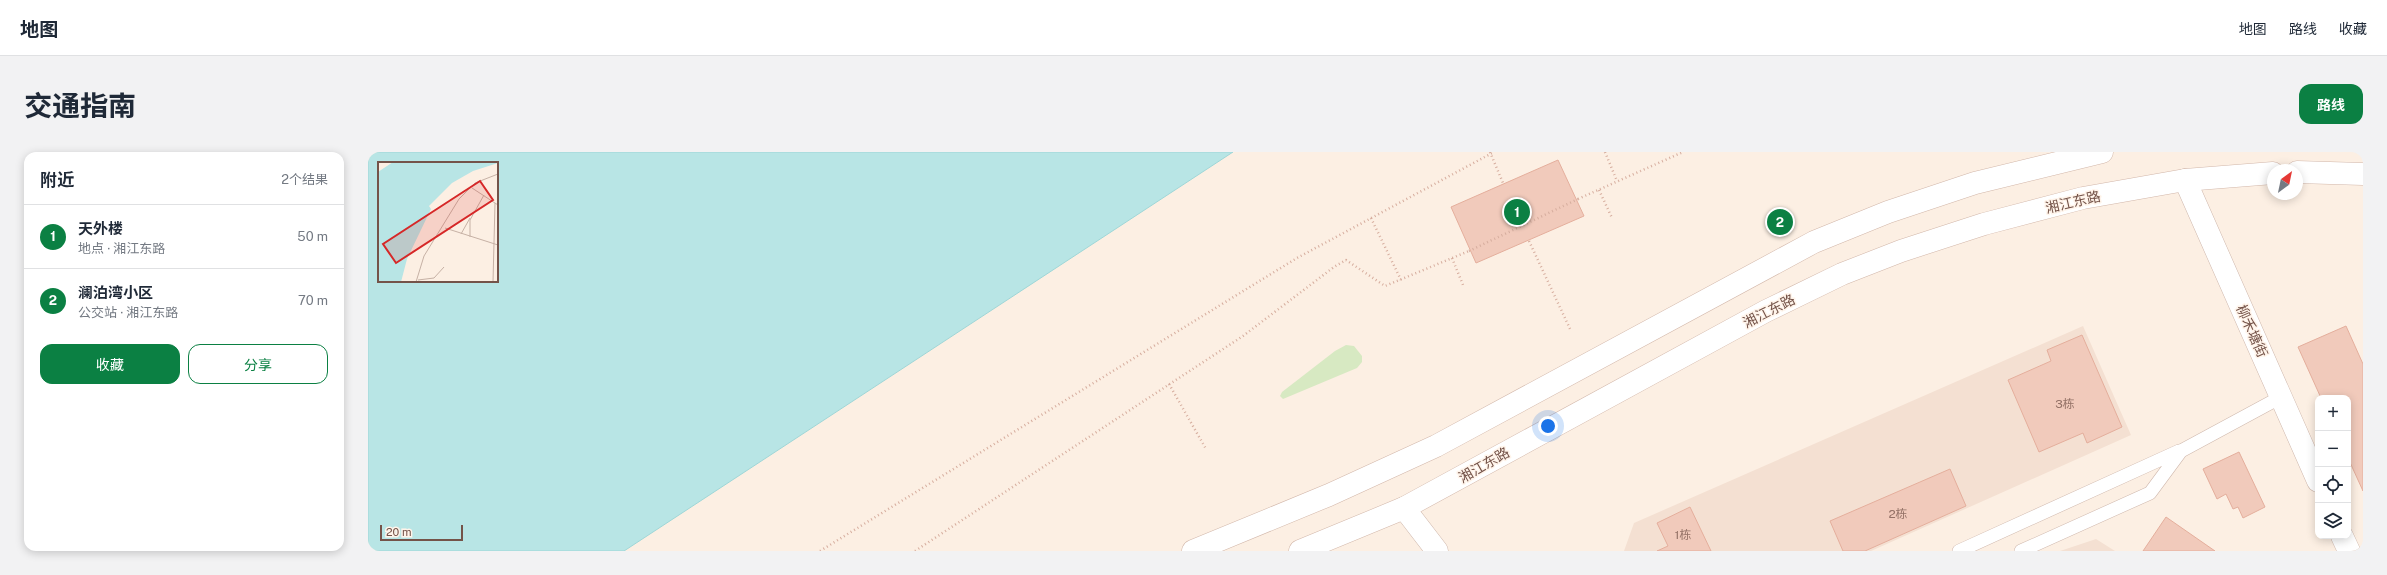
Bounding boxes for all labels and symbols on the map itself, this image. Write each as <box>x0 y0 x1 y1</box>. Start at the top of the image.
inset map <box>378 162 498 282</box>
north arrow <box>2267 164 2303 200</box>
street label: 湘江东路 <box>2044 188 2102 216</box>
pin: 1 <box>1504 197 1530 227</box>
pin: 2 <box>1767 207 1793 237</box>
street label: 湘江东路 <box>1740 291 1798 331</box>
street label: 柳禾塘街 <box>2233 302 2271 360</box>
house number: 3栋 <box>2055 397 2075 411</box>
your location <box>1538 416 1558 436</box>
street label: 湘江东路 <box>1456 444 1512 486</box>
house number: 2栋 <box>1888 507 1908 521</box>
scale bar <box>380 523 463 542</box>
house number: 1栋 <box>1675 528 1691 542</box>

